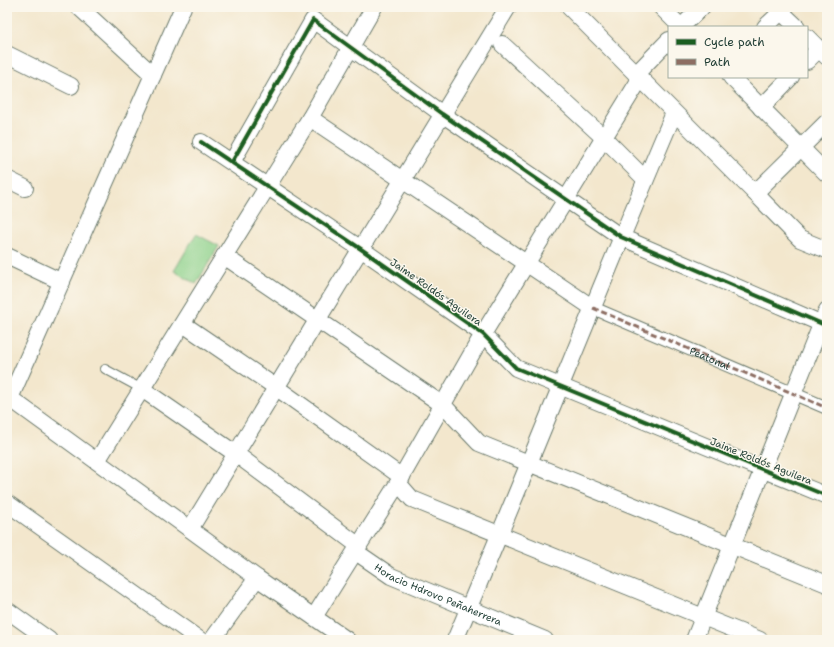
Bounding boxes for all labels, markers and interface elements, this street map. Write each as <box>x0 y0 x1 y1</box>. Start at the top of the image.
legend <box>668 26 808 78</box>
text: Cycle path <box>704 34 765 50</box>
text: Path <box>704 54 730 70</box>
street label: Jaime Roldós Aguilera <box>388 255 485 329</box>
street label: Peatonal <box>688 344 732 372</box>
street label: Jaime Roldós Aguilera <box>708 435 815 488</box>
street label: Horacio Hdrovo Peñaherrera <box>372 560 505 628</box>

